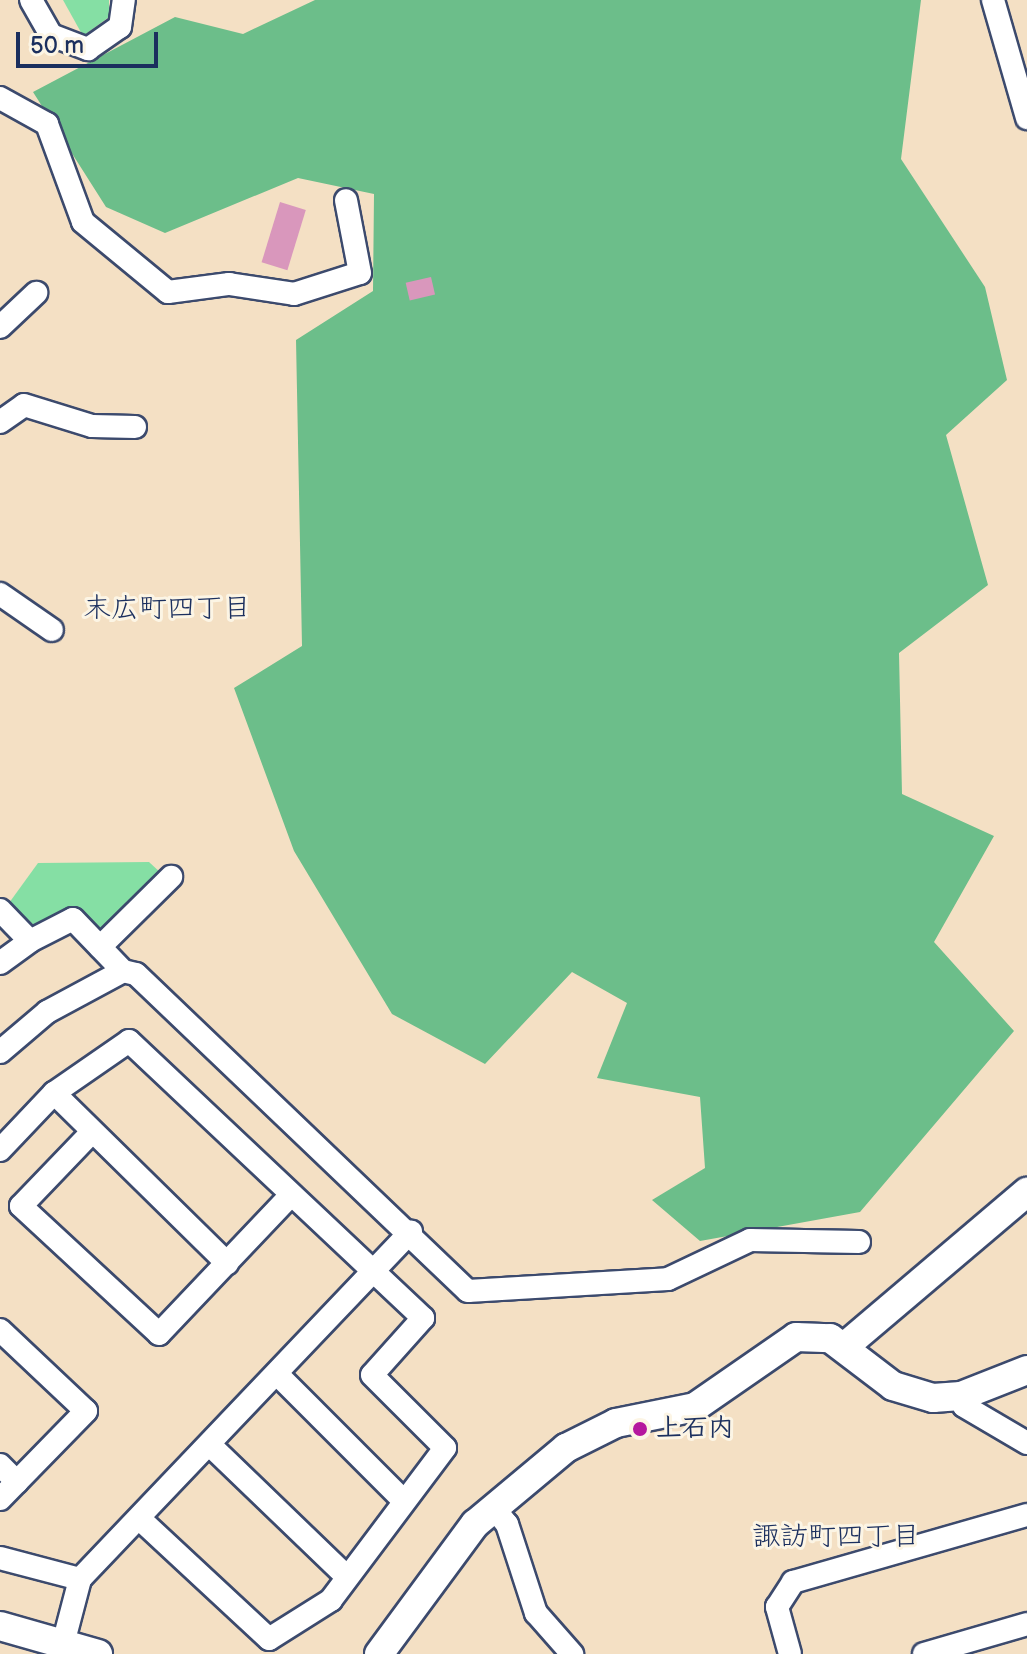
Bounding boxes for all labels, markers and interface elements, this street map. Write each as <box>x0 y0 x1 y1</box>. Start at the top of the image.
scale bar <box>20 16 162 66</box>
text: 50 m <box>30 31 84 60</box>
district label: 末広町四丁目 <box>83 592 251 626</box>
place label: 上石内 <box>656 1413 734 1445</box>
marker: 上石内 <box>631 1420 649 1438</box>
district label: 諏訪町四丁目 <box>752 1520 920 1554</box>

